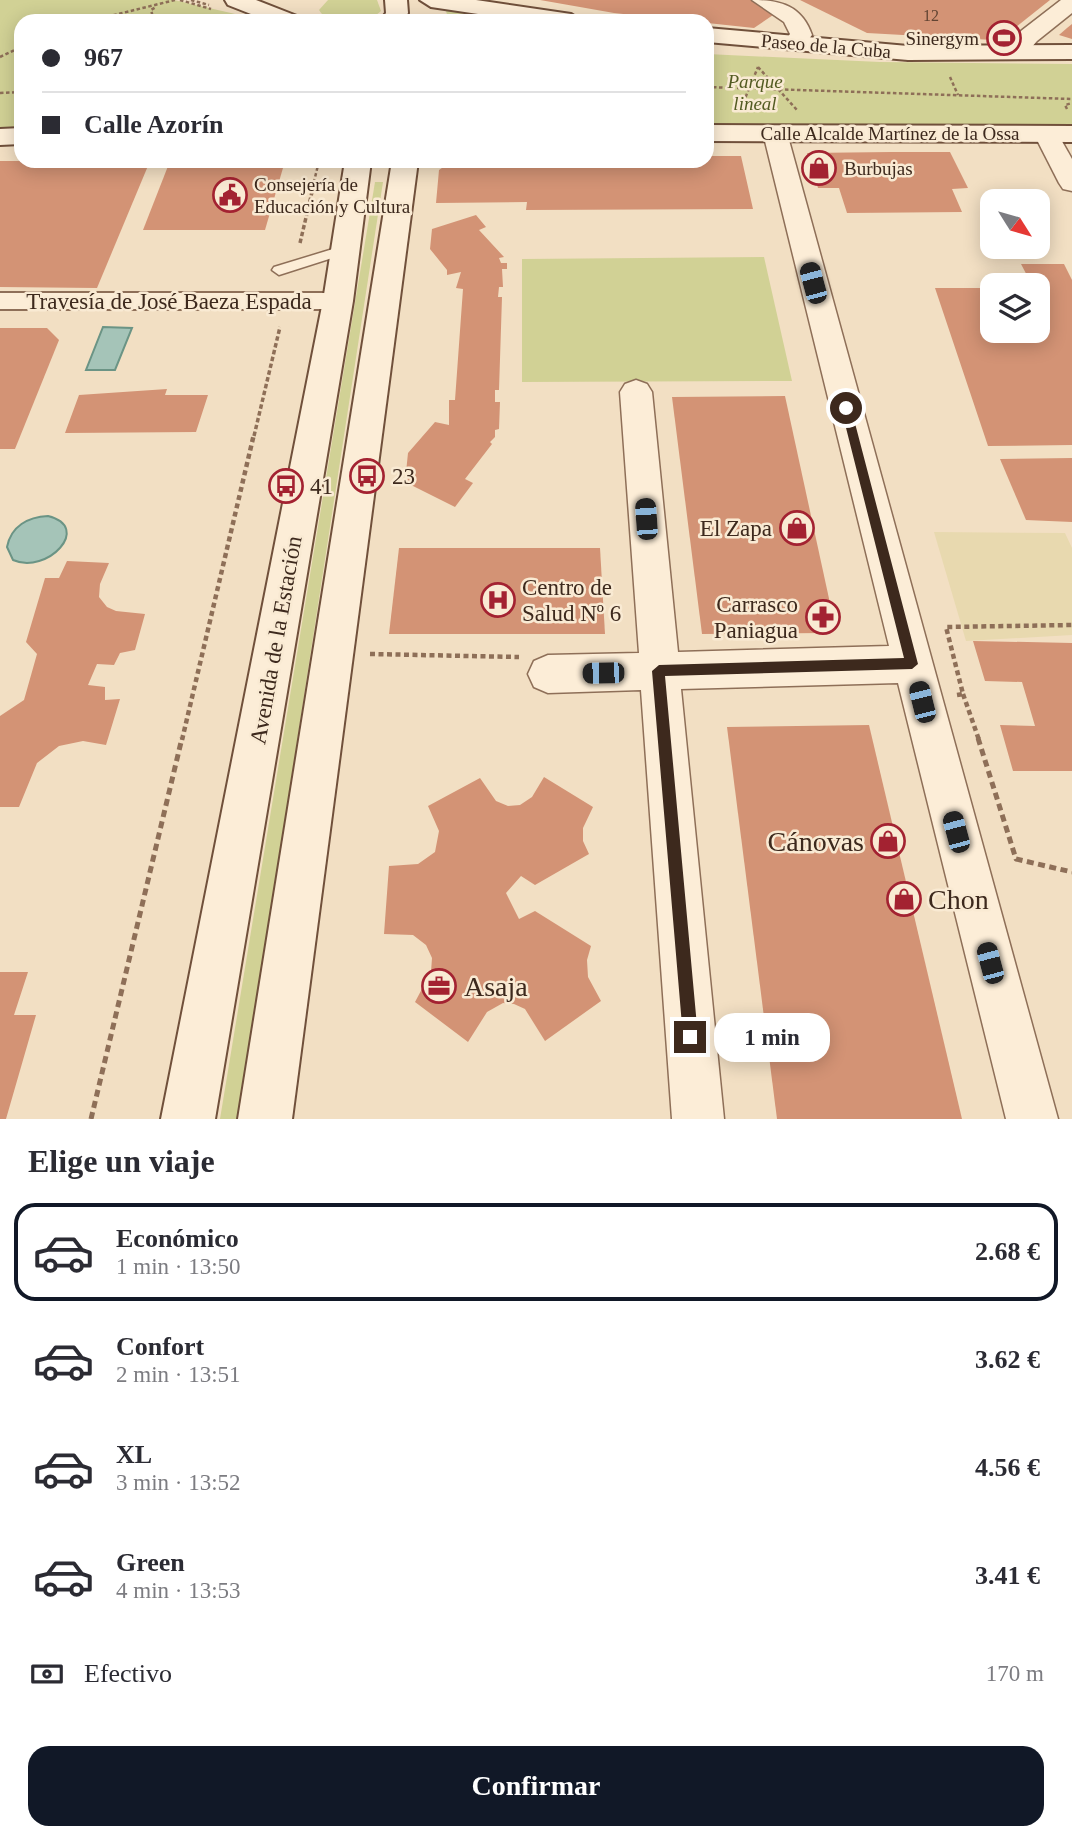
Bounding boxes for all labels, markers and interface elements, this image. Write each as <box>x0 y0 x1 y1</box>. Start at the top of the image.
house number: 12 <box>923 7 939 24</box>
sports icon: Sinergym <box>985 19 1023 57</box>
place label: Sinergym <box>905 28 979 49</box>
street label: Paseo de la Cuba <box>760 30 892 62</box>
text: 967 <box>84 43 123 72</box>
park label: Parque lineal <box>726 71 783 114</box>
text: Calle Azorín <box>84 110 223 139</box>
street label: Calle Alcalde Martínez de la Ossa <box>760 123 1020 144</box>
shop icon: Burbujas <box>800 149 838 187</box>
place label: Burbujas <box>844 158 913 179</box>
place label: Consejería de Educación y Cultura <box>254 174 411 217</box>
public building icon: Consejería de Educación y Cultura <box>211 176 249 214</box>
north arrow <box>980 189 1050 259</box>
map controls <box>980 189 1050 343</box>
car <box>798 260 829 306</box>
button: layers <box>980 273 1050 343</box>
street label: Travesía de José Baeza Espada <box>26 289 312 314</box>
route start <box>830 392 862 424</box>
bus stop icon: 23 <box>348 457 386 495</box>
place label: 23 <box>392 464 415 489</box>
bus stop icon: 41 <box>267 467 305 505</box>
place label: 41 <box>310 474 333 499</box>
car <box>635 497 658 541</box>
shop icon: El Zapa <box>778 509 816 547</box>
place label: El Zapa <box>700 516 772 541</box>
street label: Avenida de la Estación <box>245 533 307 746</box>
place label: Centro de Salud Nº 6 <box>522 575 621 626</box>
hospital icon: Centro de Salud Nº 6 <box>479 581 517 619</box>
place label: Carrasco Paniagua <box>714 592 798 643</box>
pharmacy icon: Carrasco Paniagua <box>804 598 842 636</box>
car <box>582 662 625 684</box>
car <box>907 679 938 725</box>
car <box>941 809 972 855</box>
shop icon: Cánovas <box>869 822 907 860</box>
place label: Cánovas <box>768 826 864 857</box>
shop icon: Chon <box>885 880 923 918</box>
place label: Chon <box>928 884 989 915</box>
car <box>975 940 1006 986</box>
office icon: Asaja <box>420 967 458 1005</box>
place label: Asaja <box>464 971 528 1002</box>
callout: 1 min <box>714 1012 830 1062</box>
route end <box>674 1021 706 1053</box>
text: 1 min <box>744 1025 800 1050</box>
text: Elige un viaje <box>28 1143 215 1179</box>
icon: car <box>32 1221 95 1284</box>
text: Económico <box>116 1224 239 1253</box>
text: 2.68 € <box>975 1237 1040 1266</box>
text: 1 min · 13:50 <box>116 1254 241 1279</box>
icon: car <box>32 1329 95 1392</box>
text: Confort <box>116 1332 204 1361</box>
text: 3.62 € <box>975 1345 1040 1374</box>
text: 2 min · 13:51 <box>116 1362 241 1387</box>
icon: car <box>32 1437 95 1500</box>
text: XL <box>116 1440 152 1469</box>
text: 4.56 € <box>975 1453 1040 1482</box>
text: 3 min · 13:52 <box>116 1470 241 1495</box>
icon: car <box>32 1545 95 1608</box>
text: Green <box>116 1548 185 1577</box>
text: 3.41 € <box>975 1561 1040 1590</box>
text: 4 min · 13:53 <box>116 1578 241 1603</box>
icon: cash <box>28 1655 66 1693</box>
text: Efectivo <box>84 1659 172 1688</box>
text: 170 m <box>986 1661 1044 1686</box>
button: Confirmar <box>28 1746 1044 1826</box>

